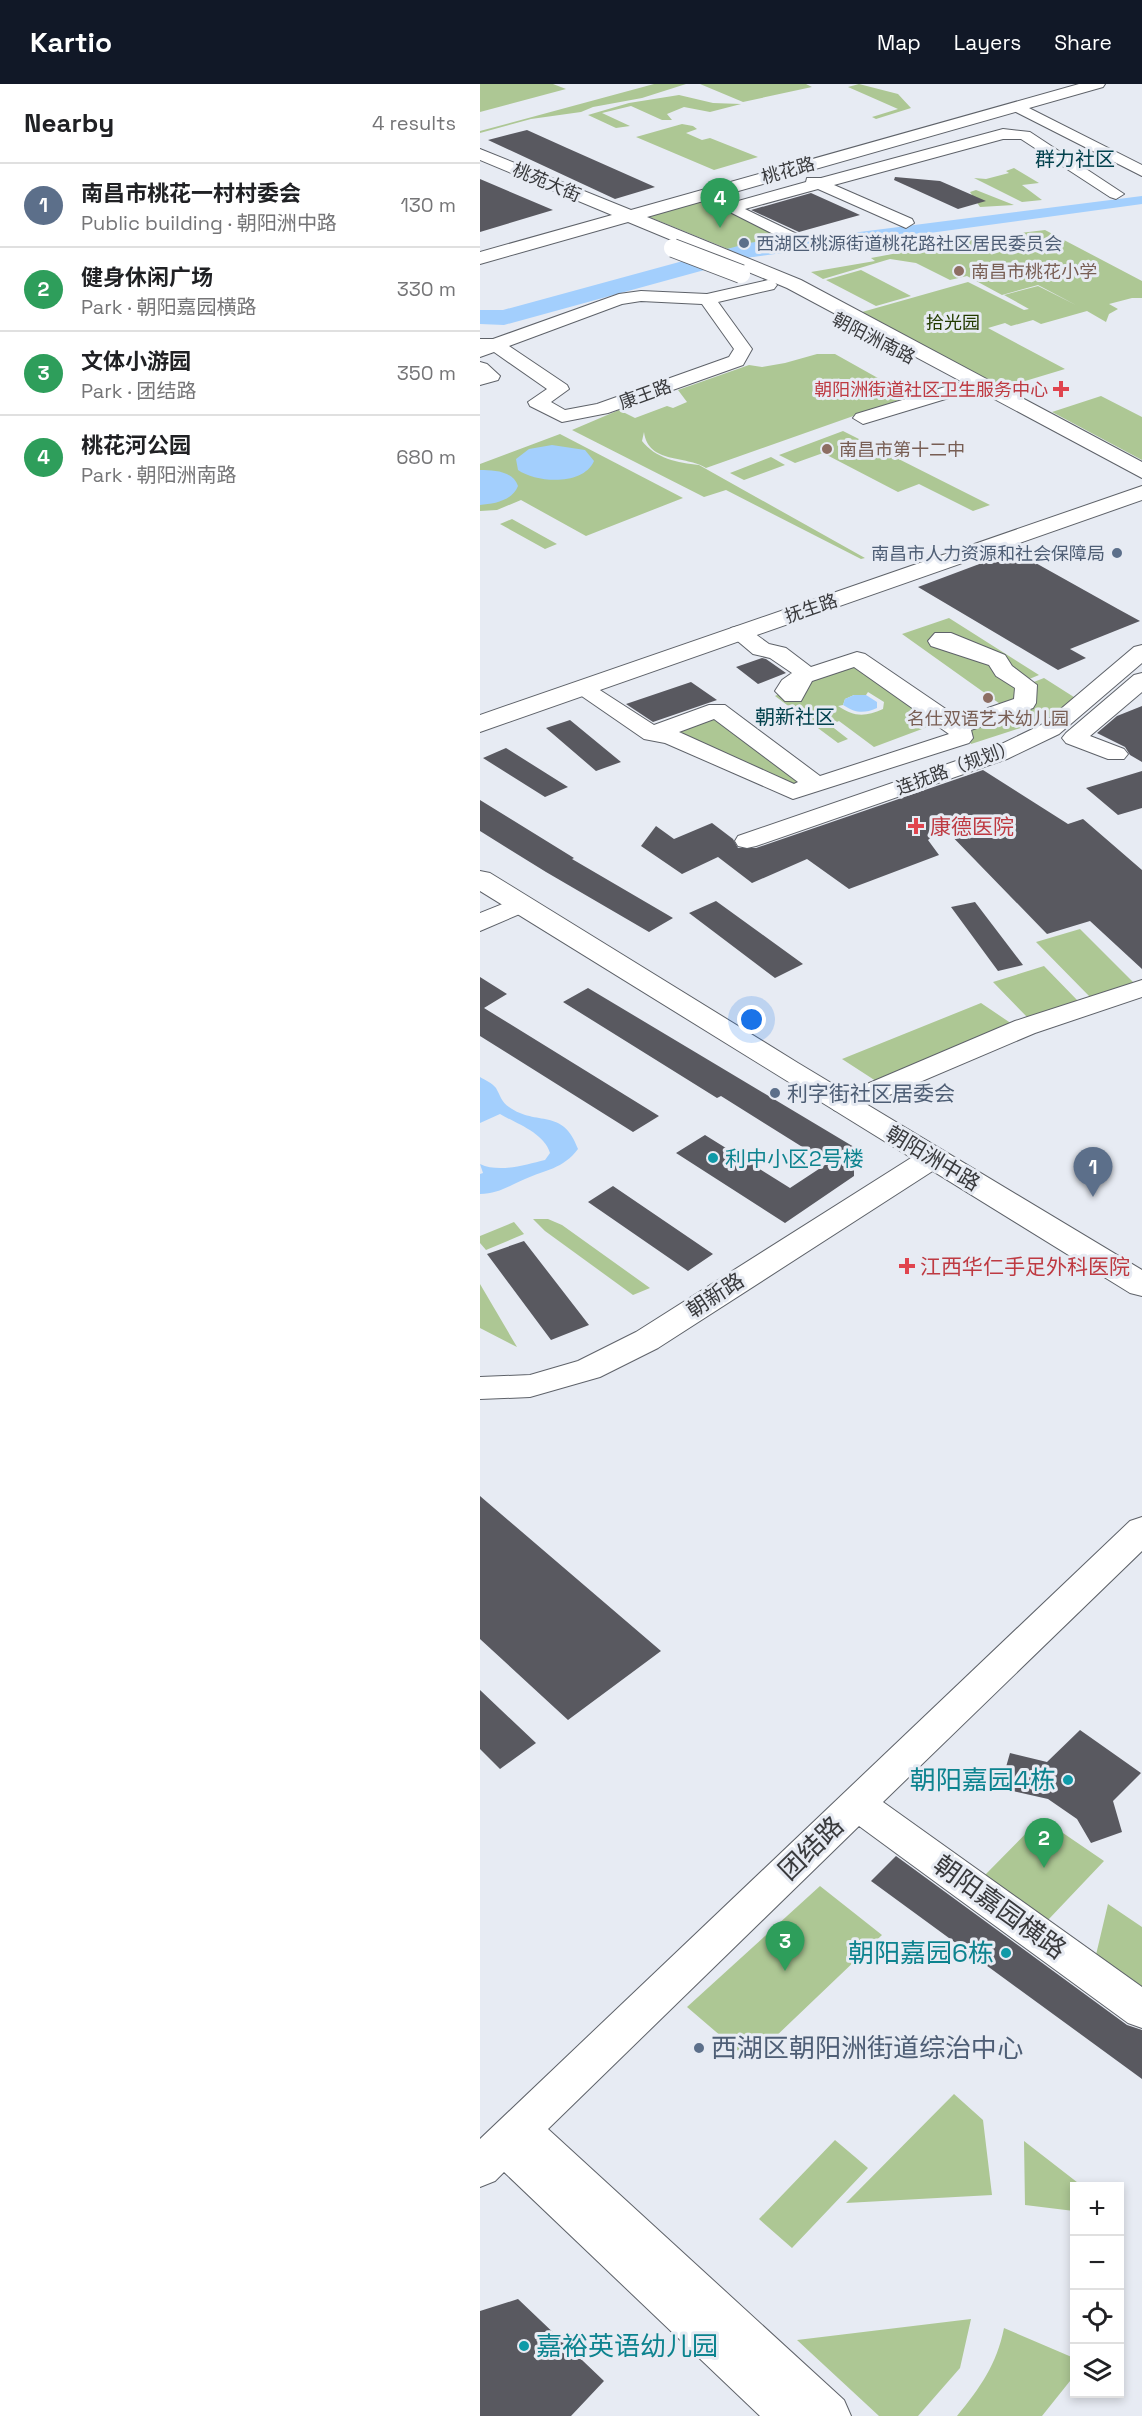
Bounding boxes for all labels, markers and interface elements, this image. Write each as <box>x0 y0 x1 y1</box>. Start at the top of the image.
text: Kartio <box>30 24 112 60</box>
text: Map <box>877 29 921 56</box>
text: Layers <box>954 29 1021 56</box>
text: Share <box>1054 29 1112 56</box>
text: Nearby <box>24 106 114 140</box>
text: 4 results <box>372 110 456 136</box>
district label: 群力社区 <box>1035 146 1115 172</box>
street label: 桃花路 <box>759 152 817 188</box>
street label: 桃苑大街 <box>509 157 585 207</box>
pin: 4 <box>700 178 740 228</box>
text: 南昌市桃花一村村委会 <box>81 179 301 207</box>
text: 1 <box>39 192 48 218</box>
text: 130 m <box>400 192 456 218</box>
text: Public building · 朝阳洲中路 <box>81 210 337 236</box>
place label: 西湖区桃源街道桃花路社区居民委员会 <box>756 232 1062 255</box>
marker: 西湖区桃源街道桃花路社区居民委员会 <box>737 236 751 250</box>
place label: 南昌市桃花小学 <box>971 260 1097 283</box>
text: 健身休闲广场 <box>81 263 213 291</box>
marker: 南昌市桃花小学 <box>952 264 966 278</box>
text: 2 <box>38 276 49 302</box>
text: 330 m <box>397 276 456 302</box>
text: Park · 朝阳嘉园横路 <box>81 294 257 320</box>
street label: 朝阳洲南路 <box>829 307 919 369</box>
park label: 拾光园 <box>926 311 980 334</box>
text: 文体小游园 <box>81 347 191 375</box>
text: 3 <box>37 360 50 386</box>
text: 350 m <box>397 360 456 386</box>
street label: 康王路 <box>616 374 674 414</box>
text: Park · 团结路 <box>81 378 197 404</box>
place label: 朝阳洲街道社区卫生服务中心 <box>814 378 1048 401</box>
marker: 朝阳洲街道社区卫生服务中心 <box>1052 380 1070 398</box>
text: 桃花河公园 <box>81 431 191 459</box>
place label: 南昌市第十二中 <box>839 438 965 461</box>
marker: 南昌市第十二中 <box>820 442 834 456</box>
text: 4 <box>37 444 50 470</box>
text: 680 m <box>396 444 456 470</box>
text: Park · 朝阳洲南路 <box>81 462 237 488</box>
place label: 南昌市人力资源和社会保障局 <box>871 542 1105 565</box>
marker: 南昌市人力资源和社会保障局 <box>1110 546 1124 560</box>
street label: 抚生路 <box>782 588 840 628</box>
marker: 名仕双语艺术幼儿园 <box>981 691 995 705</box>
district label: 朝新社区 <box>755 704 835 730</box>
place label: 名仕双语艺术幼儿园 <box>907 707 1069 730</box>
street label: 连抚路（规划） <box>893 735 1019 799</box>
place label: 康德医院 <box>930 813 1014 840</box>
marker: 康德医院 <box>907 817 925 835</box>
your location <box>737 1005 766 1034</box>
place label: 利字街社区居委会 <box>787 1080 955 1107</box>
marker: 利字街社区居委会 <box>768 1086 782 1100</box>
street label: 朝阳洲中路 <box>881 1119 985 1197</box>
place label: 利中小区2号楼 <box>725 1145 864 1172</box>
pin: 1 <box>1074 1148 1112 1197</box>
marker: 利中小区2号楼 <box>706 1151 720 1165</box>
place label: 江西华仁手足外科医院 <box>920 1253 1130 1280</box>
marker: 江西华仁手足外科医院 <box>898 1257 916 1275</box>
street label: 朝新路 <box>681 1267 749 1323</box>
place label: 朝阳嘉园4栋 <box>910 1763 1056 1797</box>
marker: 朝阳嘉园4栋 <box>1061 1773 1075 1787</box>
street label: 团结路 <box>771 1809 851 1887</box>
pin: 2 <box>1024 1818 1064 1868</box>
street label: 朝阳嘉园横路 <box>927 1847 1073 1967</box>
pin: 3 <box>766 1922 804 1971</box>
place label: 朝阳嘉园6栋 <box>848 1936 994 1970</box>
marker: 朝阳嘉园6栋 <box>999 1946 1013 1960</box>
place label: 西湖区朝阳洲街道综治中心 <box>711 2031 1023 2065</box>
marker: 西湖区朝阳洲街道综治中心 <box>692 2041 706 2055</box>
map controls <box>1070 2182 1124 2398</box>
button: + <box>1070 2182 1124 2236</box>
button: − <box>1070 2236 1124 2290</box>
button: locate <box>1070 2290 1124 2344</box>
place label: 嘉裕英语幼儿园 <box>536 2329 718 2363</box>
marker: 嘉裕英语幼儿园 <box>517 2339 531 2353</box>
button: layers <box>1070 2344 1124 2398</box>

